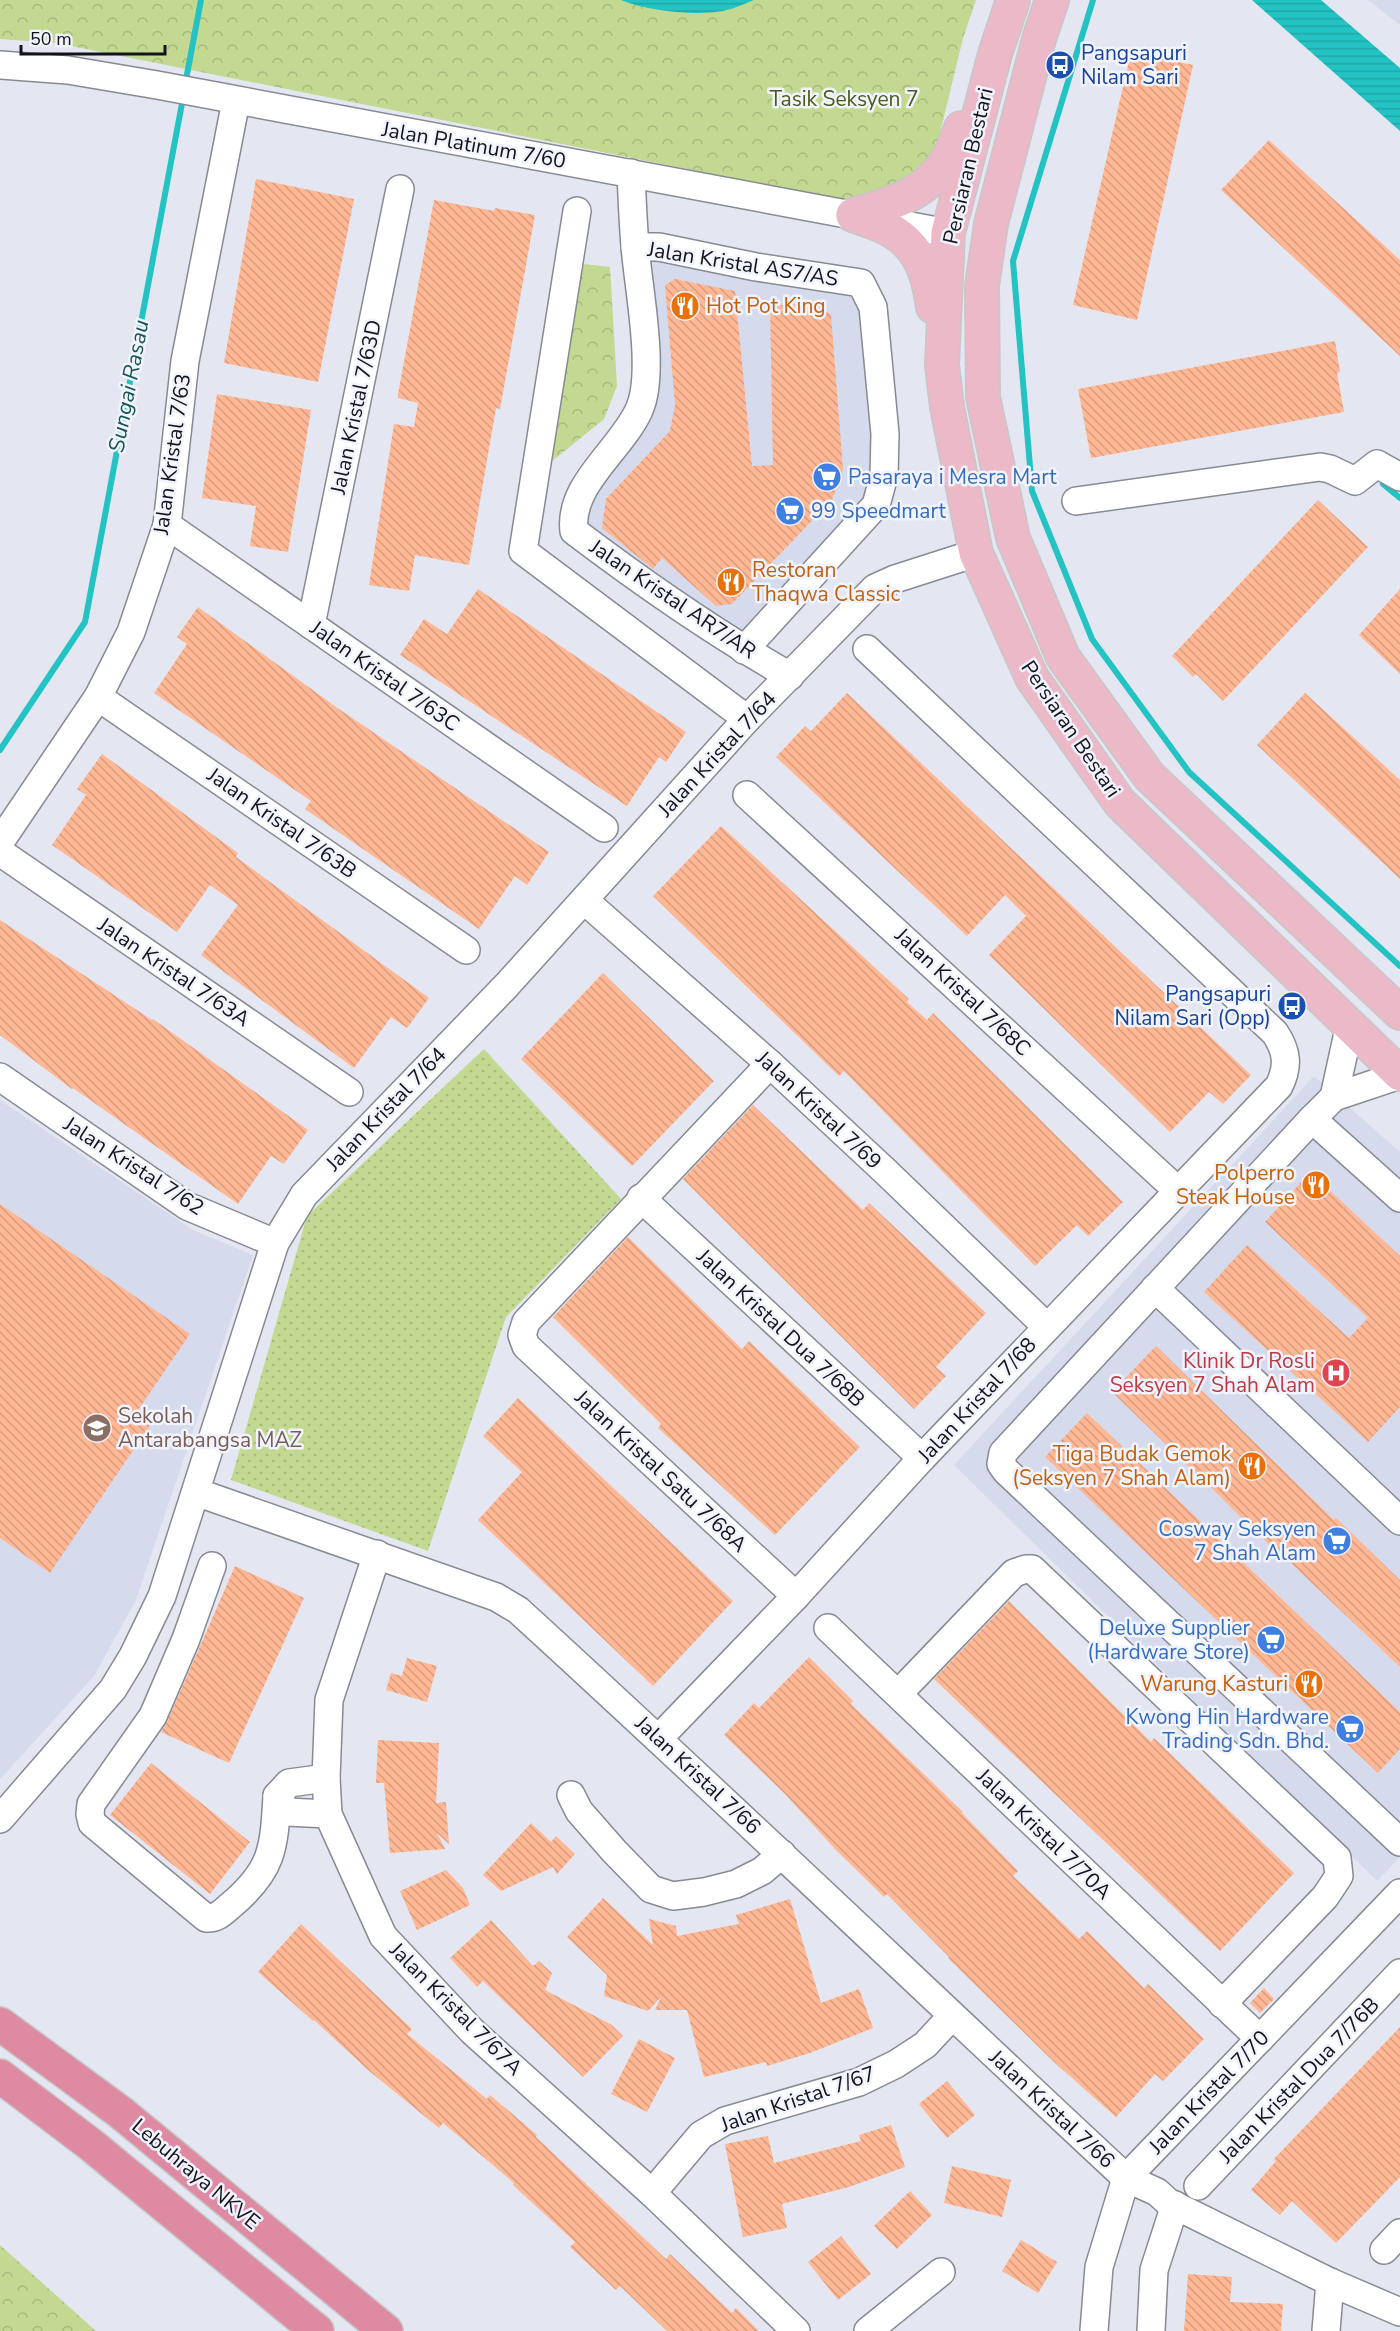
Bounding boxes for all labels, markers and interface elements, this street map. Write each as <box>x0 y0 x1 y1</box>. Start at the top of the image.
scale bar <box>21 18 165 56</box>
text: 50 m <box>30 27 72 51</box>
place label: Pangsapuri Nilam Sari <box>1081 39 1187 91</box>
bus stop icon: Pangsapuri Nilam Sari <box>1044 49 1076 81</box>
park label: Tasik Seksyen 7 <box>769 85 919 113</box>
street label: Persiaran Bestari <box>936 85 1000 247</box>
street label: Jalan Platinum 7/60 <box>379 115 568 175</box>
street label: Jalan Kristal AS7/AS <box>645 235 840 293</box>
restaurant icon: Hot Pot King <box>669 290 701 322</box>
place label: Hot Pot King <box>706 292 826 320</box>
water label: Sungai Rasau <box>101 317 157 455</box>
street label: Jalan Kristal 7/63D <box>324 317 388 498</box>
street label: Jalan Kristal 7/63 <box>147 372 197 537</box>
supermarket icon: Pasaraya i Mesra Mart <box>811 461 843 493</box>
place label: Pasaraya i Mesra Mart <box>848 463 1057 491</box>
supermarket icon: 99 Speedmart <box>774 495 806 527</box>
place label: 99 Speedmart <box>811 497 947 525</box>
street label: Jalan Kristal AR7/AR <box>583 532 762 665</box>
place label: Restoran Thaqwa Classic <box>752 556 900 608</box>
restaurant icon: Restoran Thaqwa Classic <box>715 566 747 598</box>
street label: Jalan Kristal 7/63C <box>304 613 465 738</box>
street label: Persiaran Bestari <box>1015 655 1127 803</box>
street label: Jalan Kristal 7/64 <box>651 685 782 824</box>
street label: Jalan Kristal 7/63B <box>201 760 362 885</box>
street label: Jalan Kristal 7/63A <box>92 910 255 1033</box>
street label: Jalan Kristal 7/68C <box>888 921 1037 1062</box>
place label: Pangsapuri Nilam Sari (Opp) <box>1115 980 1271 1032</box>
bus stop icon: Pangsapuri Nilam Sari (Opp) <box>1276 990 1308 1022</box>
street label: Jalan Kristal 7/64 <box>319 1041 452 1178</box>
street label: Jalan Kristal 7/69 <box>749 1044 888 1175</box>
street label: Jalan Kristal 7/62 <box>58 1110 210 1222</box>
place label: Polperro Steak House <box>1176 1159 1295 1211</box>
restaurant icon: Polperro Steak House <box>1300 1169 1332 1201</box>
street label: Jalan Kristal Dua 7/68B <box>690 1242 871 1413</box>
street label: Jalan Kristal 7/68 <box>911 1331 1042 1470</box>
place label: Klinik Dr Rosli Seksyen 7 Shah Alam <box>1110 1347 1315 1399</box>
hospital icon: Klinik Dr Rosli Seksyen 7 Shah Alam <box>1320 1357 1352 1389</box>
street label: Jalan Kristal Satu 7/68A <box>568 1383 753 1558</box>
place label: Sekolah Antarabangsa MAZ <box>118 1402 302 1454</box>
school or university icon: Sekolah Antarabangsa MAZ <box>81 1412 113 1444</box>
place label: Tiga Budak Gemok (Seksyen 7 Shah Alam) <box>1012 1440 1231 1492</box>
restaurant icon: Tiga Budak Gemok (Seksyen 7 Shah Alam) <box>1236 1450 1268 1482</box>
place label: Cosway Seksyen 7 Shah Alam <box>1158 1515 1316 1567</box>
supermarket icon: Cosway Seksyen 7 Shah Alam <box>1321 1525 1353 1557</box>
place label: Deluxe Supplier (Hardware Store) <box>1087 1614 1250 1666</box>
supermarket icon: Deluxe Supplier (Hardware Store) <box>1255 1624 1287 1656</box>
restaurant icon: Warung Kasturi <box>1293 1668 1325 1700</box>
place label: Warung Kasturi <box>1140 1670 1288 1698</box>
place label: Kwong Hin Hardware Trading Sdn. Bhd. <box>1126 1703 1329 1755</box>
street label: Jalan Kristal 7/66 <box>628 1709 767 1840</box>
supermarket icon: Kwong Hin Hardware Trading Sdn. Bhd. <box>1334 1713 1366 1745</box>
street label: Jalan Kristal 7/70A <box>970 1762 1117 1906</box>
street label: Jalan Kristal 7/67A <box>383 1936 529 2082</box>
street label: Jalan Kristal Dua 7/76B <box>1212 1991 1385 2170</box>
street label: Jalan Kristal 7/70 <box>1142 2024 1275 2161</box>
street label: Jalan Kristal 7/66 <box>982 2043 1121 2174</box>
street label: Jalan Kristal 7/67 <box>716 2059 879 2139</box>
street label: Lebuhraya NKVE <box>126 2112 266 2236</box>

